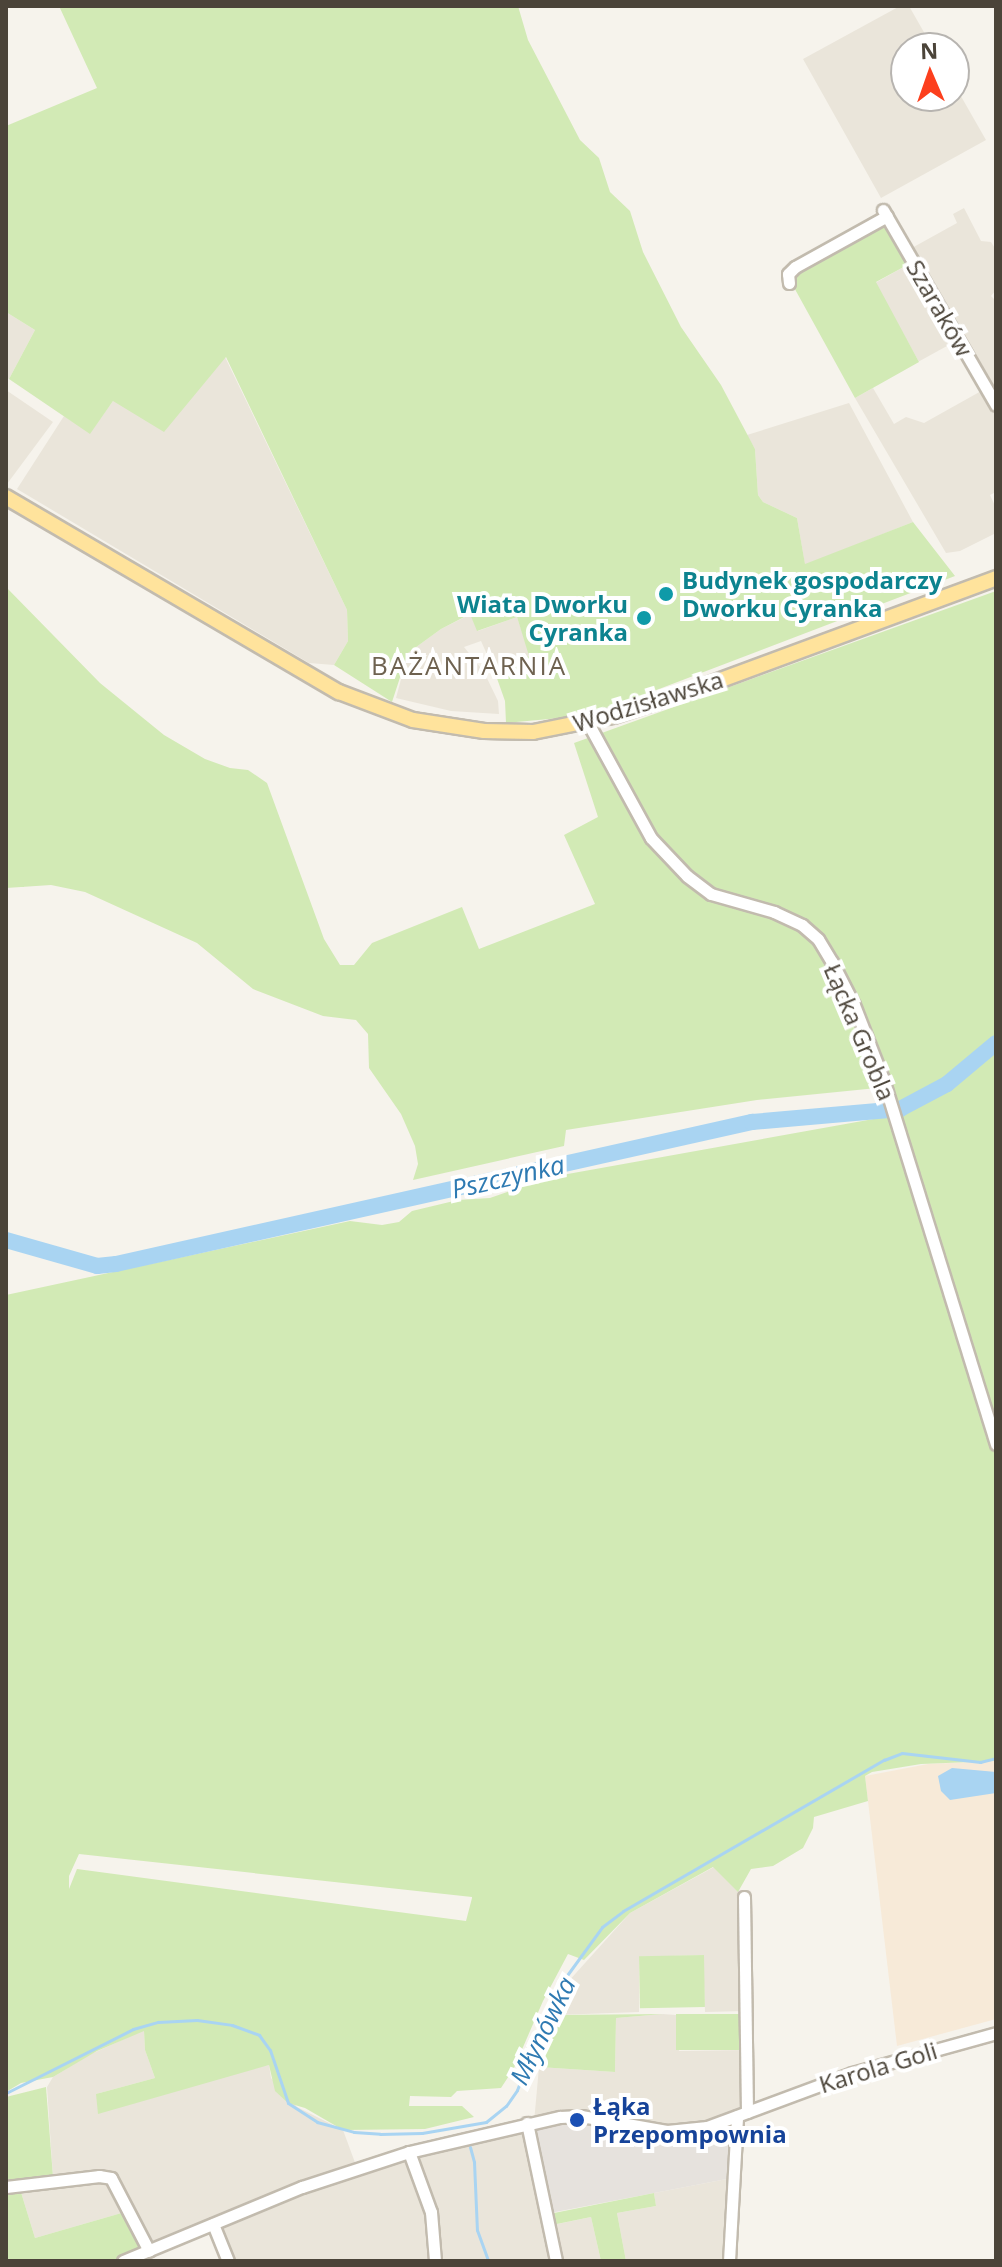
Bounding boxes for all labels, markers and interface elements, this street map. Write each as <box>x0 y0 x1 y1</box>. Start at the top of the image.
north arrow <box>890 32 970 112</box>
text: N <box>920 35 939 65</box>
street label: Szaraków <box>901 255 979 361</box>
place label: Budynek gospodarczy Dworku Cyranka <box>682 566 942 622</box>
marker: Budynek gospodarczy Dworku Cyranka <box>657 585 675 603</box>
place label: Wiata Dworku Cyranka <box>457 590 628 646</box>
marker: Wiata Dworku Cyranka <box>635 609 653 627</box>
district label: BAŻANTARNIA <box>371 650 567 682</box>
street label: Wodzisławska <box>569 665 727 737</box>
street label: Łącka Grobla <box>818 959 902 1105</box>
water label: Pszczynka <box>448 1149 568 1205</box>
water label: Młynówka <box>504 1972 582 2090</box>
street label: Karola Goli <box>815 2035 941 2099</box>
place label: Łąka Przepompownia <box>593 2092 787 2148</box>
marker: Łąka Przepompownia <box>568 2111 586 2129</box>

